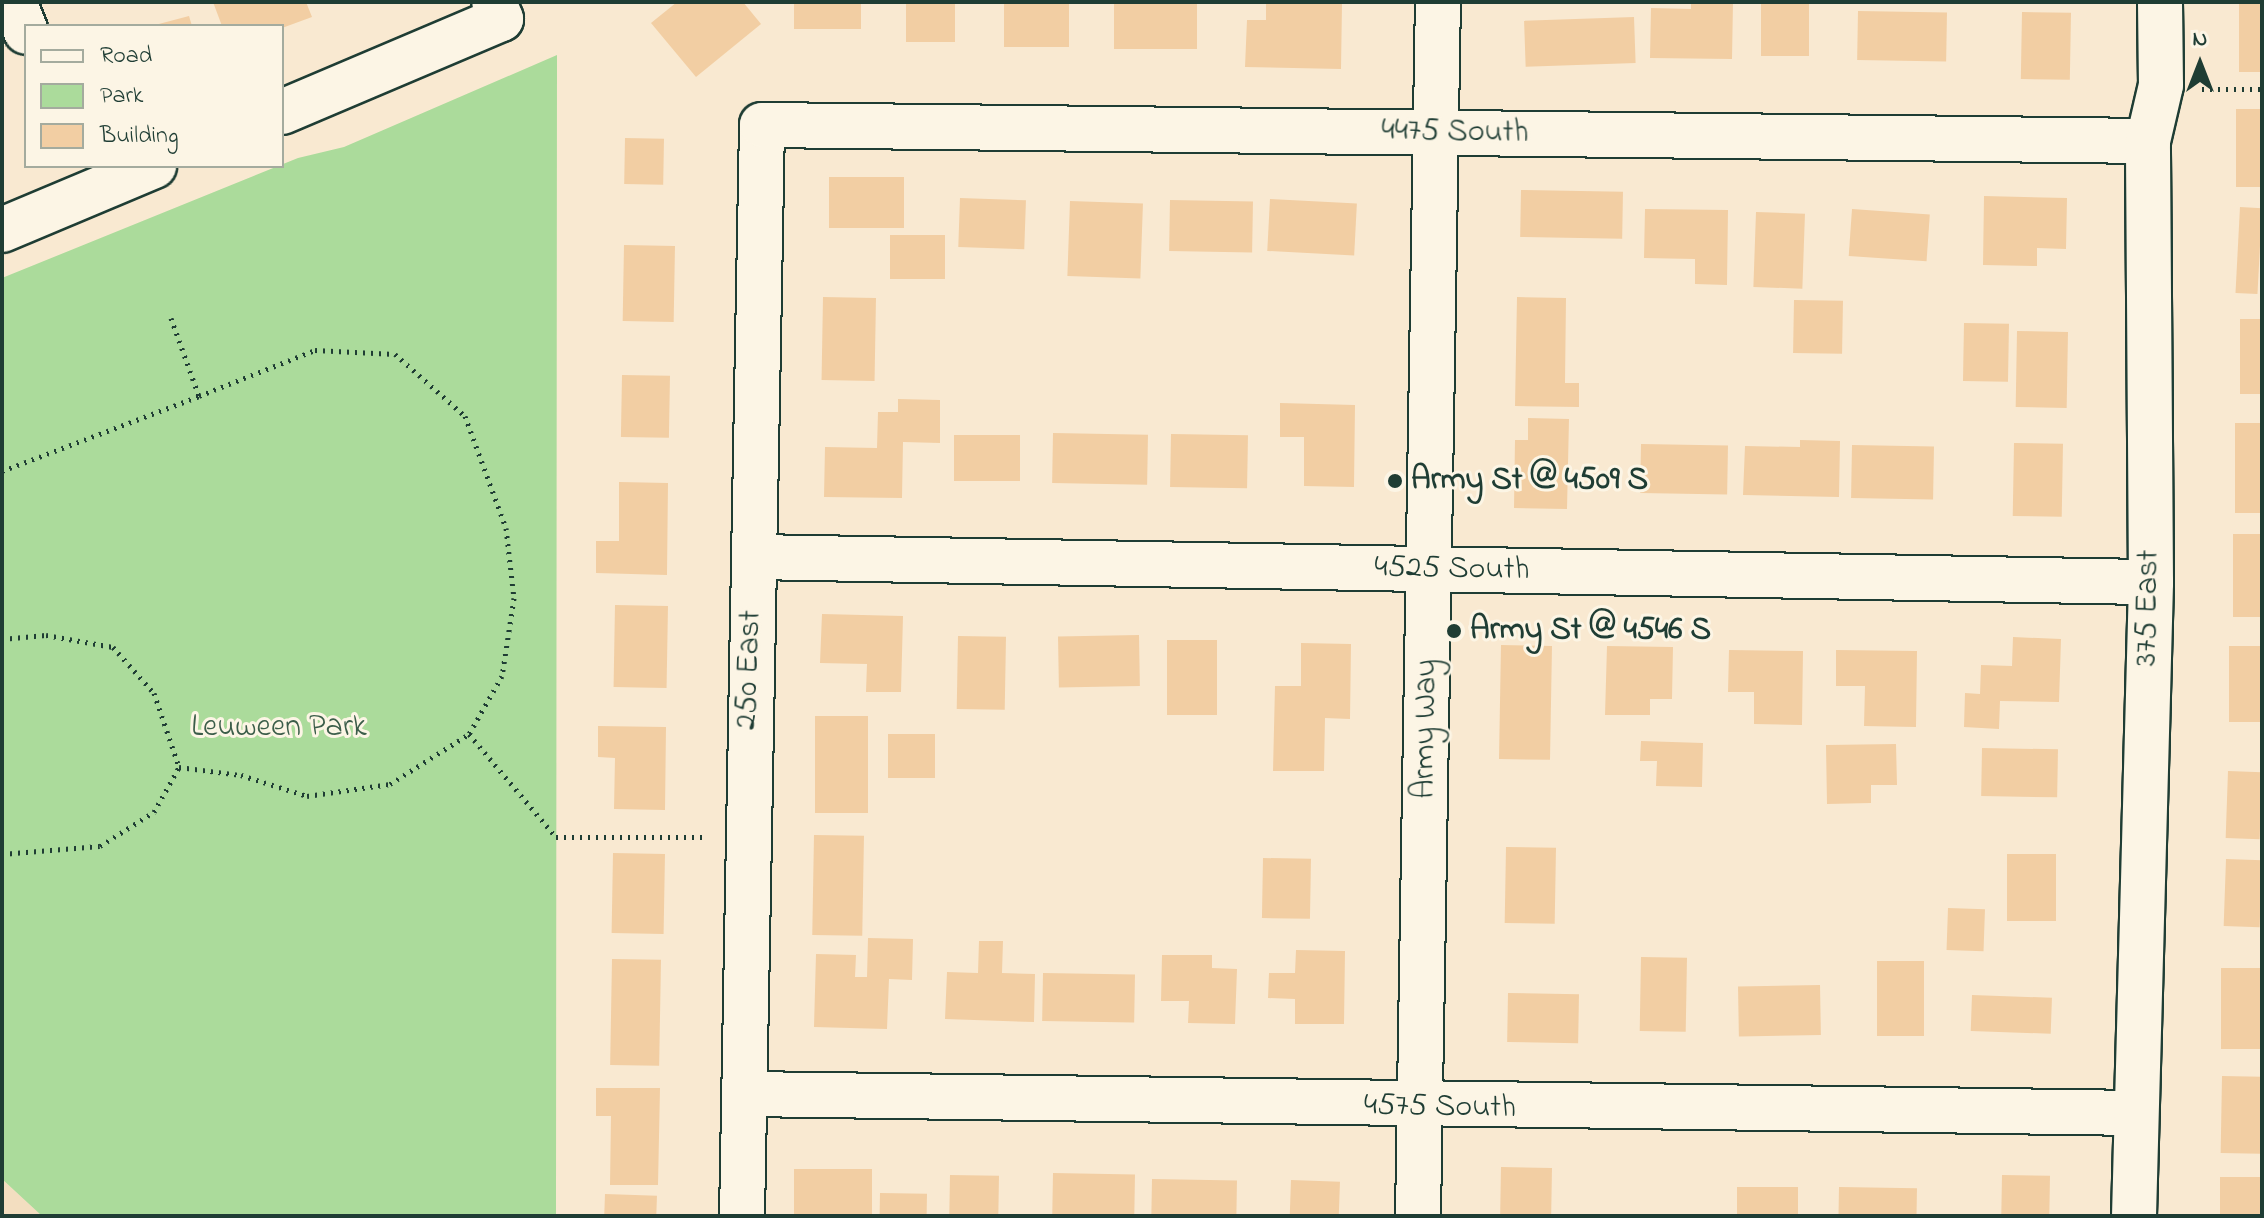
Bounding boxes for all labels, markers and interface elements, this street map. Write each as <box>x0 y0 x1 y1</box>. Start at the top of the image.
legend <box>24 24 284 168</box>
north arrow <box>2160 24 2240 104</box>
text: N <box>2193 24 2207 56</box>
text: Road <box>100 39 152 74</box>
text: Park <box>100 79 143 114</box>
street label: 4475 South <box>1381 113 1529 153</box>
text: Building <box>100 119 179 154</box>
place label: Army St @ 4509 S <box>1411 462 1648 500</box>
marker: Army St @ 4509 S <box>1386 472 1404 490</box>
street label: 4525 South <box>1374 549 1530 591</box>
street label: 375 East <box>2129 549 2169 667</box>
street label: 250 East <box>729 609 771 731</box>
place label: Army St @ 4546 S <box>1470 612 1711 650</box>
marker: Army St @ 4546 S <box>1445 622 1463 640</box>
street label: Army Way <box>1407 659 1447 799</box>
park label: Leuween Park <box>191 709 367 747</box>
street label: 4575 South <box>1364 1087 1516 1129</box>

